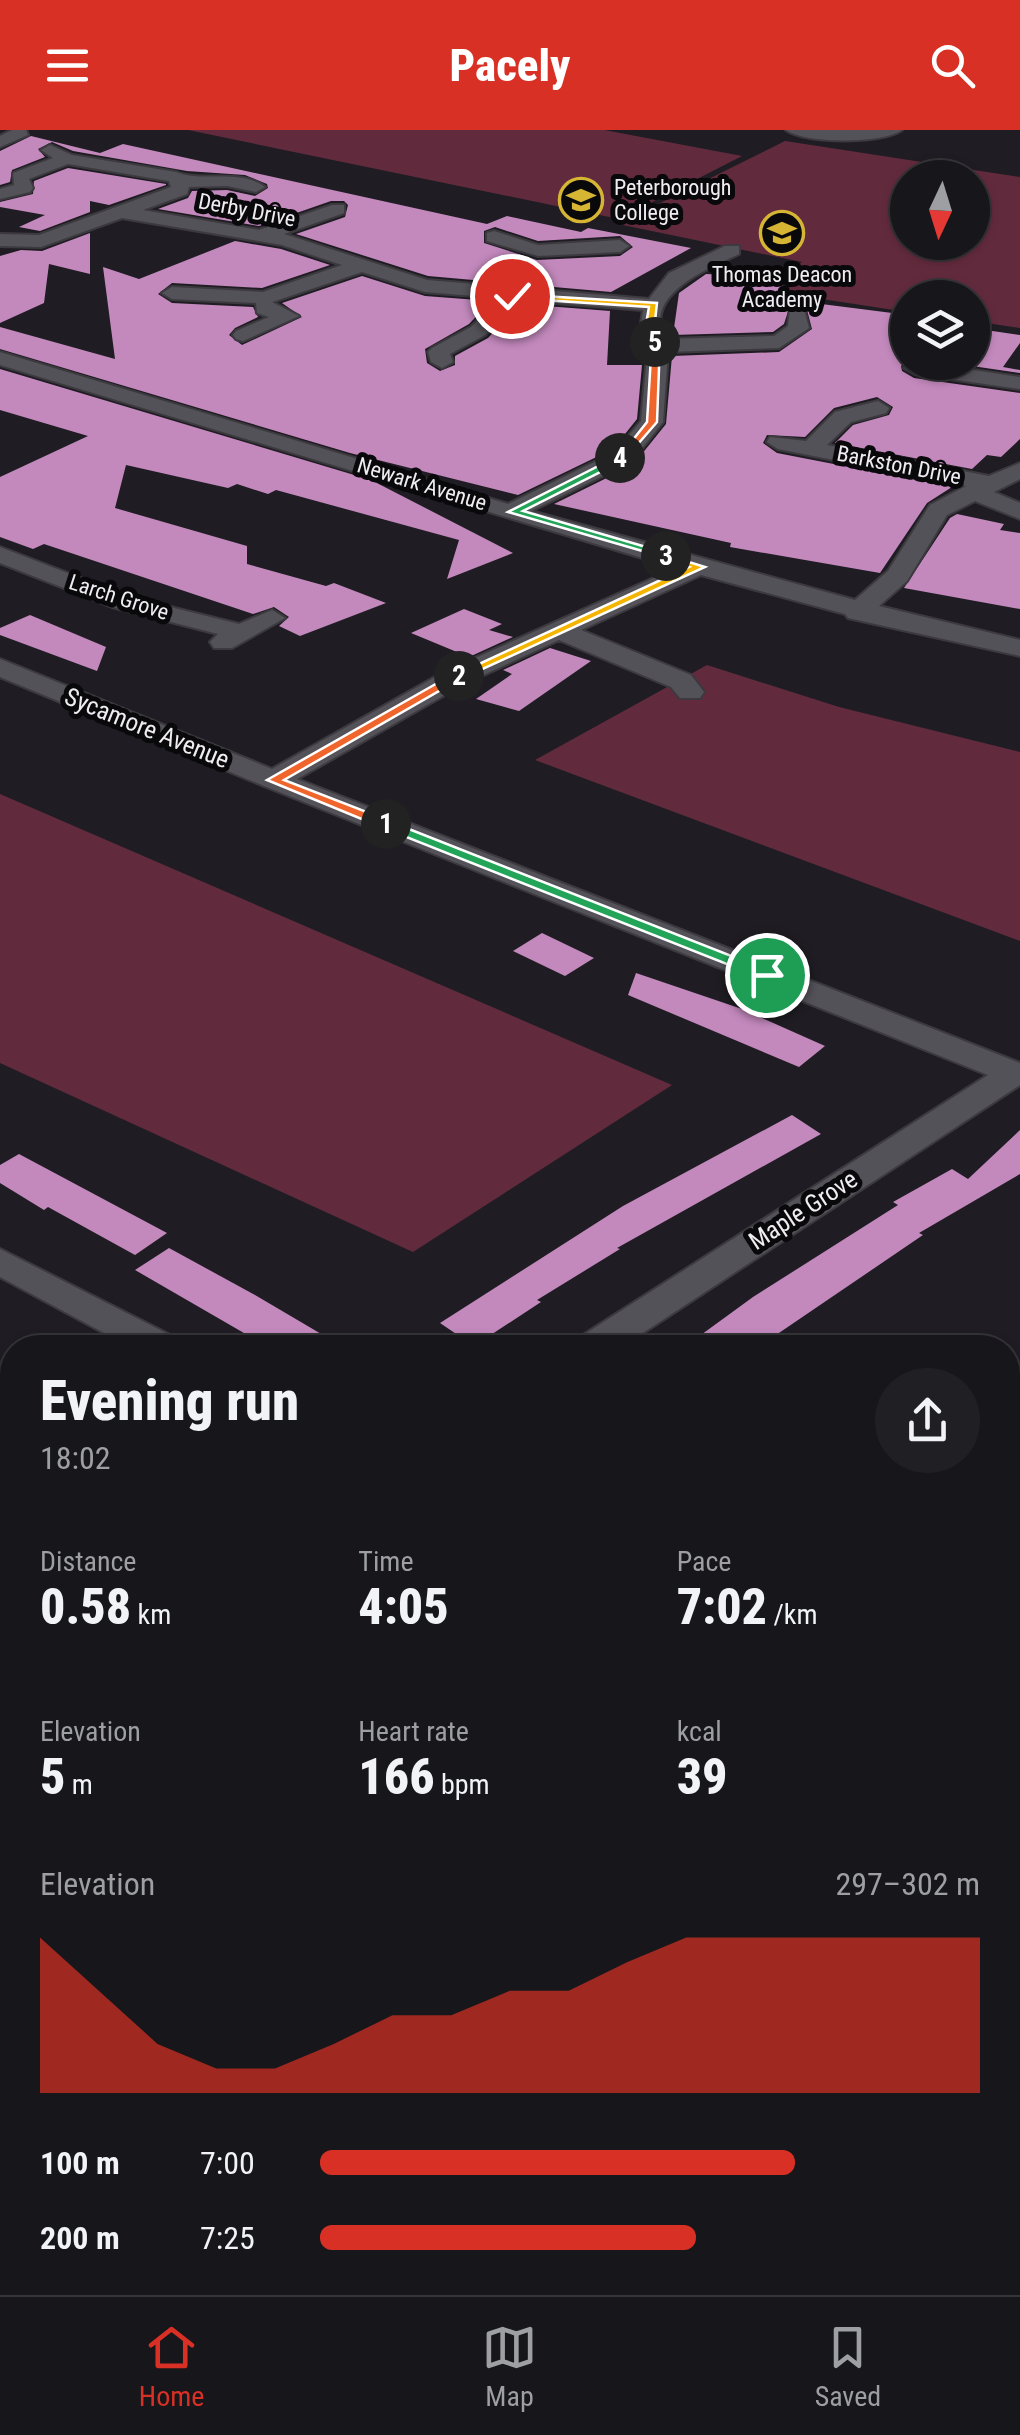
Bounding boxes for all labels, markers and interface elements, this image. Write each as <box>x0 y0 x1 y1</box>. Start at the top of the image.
icon: menu <box>40 38 95 93</box>
icon: search <box>925 38 980 93</box>
text: Pacely <box>450 39 570 92</box>
north arrow <box>890 160 990 260</box>
map controls <box>890 160 990 380</box>
place label: Peterborough College <box>614 175 731 225</box>
school or university icon: Peterborough College <box>558 177 604 223</box>
street label: Derby Drive <box>196 188 298 232</box>
school or university icon: Thomas Deacon Academy <box>759 210 805 256</box>
pin <box>470 254 555 339</box>
place label: Thomas Deacon Academy <box>712 262 852 312</box>
icon: check <box>485 269 540 324</box>
button: layers <box>890 280 990 380</box>
pin: 5 <box>630 317 680 367</box>
text: 5 <box>648 325 662 358</box>
pin: 4 <box>595 433 645 483</box>
text: 4 <box>613 441 627 474</box>
street label: Barkston Drive <box>835 441 963 489</box>
street label: Newark Avenue <box>354 452 490 516</box>
pin: 3 <box>641 531 691 581</box>
text: 3 <box>659 539 673 572</box>
street label: Larch Grove <box>66 569 172 625</box>
pin: 2 <box>434 651 484 701</box>
text: 2 <box>452 659 466 692</box>
street label: Sycamore Avenue <box>60 682 234 774</box>
pin: 1 <box>361 799 411 849</box>
text: 1 <box>379 807 393 840</box>
pin <box>725 933 810 1018</box>
icon: arrive <box>740 948 795 1003</box>
street label: Maple Grove <box>743 1164 863 1256</box>
button: share <box>875 1368 980 1473</box>
text: Evening run <box>40 1369 299 1433</box>
text: 18:02 <box>40 1439 111 1477</box>
text: Distance <box>40 1545 137 1578</box>
text: Time <box>358 1545 414 1578</box>
text: Pace <box>677 1545 732 1578</box>
text: 0.58 <box>40 1578 131 1636</box>
text: 4:05 <box>358 1578 449 1636</box>
text: 7:02 <box>677 1578 767 1636</box>
text: km <box>131 1598 171 1631</box>
text: /km <box>767 1598 818 1631</box>
text: Elevation <box>40 1715 141 1748</box>
text: Heart rate <box>358 1715 469 1748</box>
text: kcal <box>677 1715 722 1748</box>
text: 5 <box>40 1748 65 1806</box>
text: 166 <box>358 1748 435 1806</box>
text: 39 <box>677 1748 728 1806</box>
text: m <box>65 1768 93 1801</box>
text: bpm <box>435 1768 490 1801</box>
text: Elevation <box>40 1865 155 1903</box>
text: 297–302 m <box>835 1865 980 1903</box>
text: 100 m <box>40 2144 120 2182</box>
text: 7:00 <box>200 2144 255 2182</box>
text: 200 m <box>40 2219 120 2257</box>
text: 7:25 <box>200 2219 255 2257</box>
tab: Home <box>139 2320 204 2413</box>
tab: Map <box>482 2320 537 2413</box>
tab: Saved <box>815 2320 881 2413</box>

